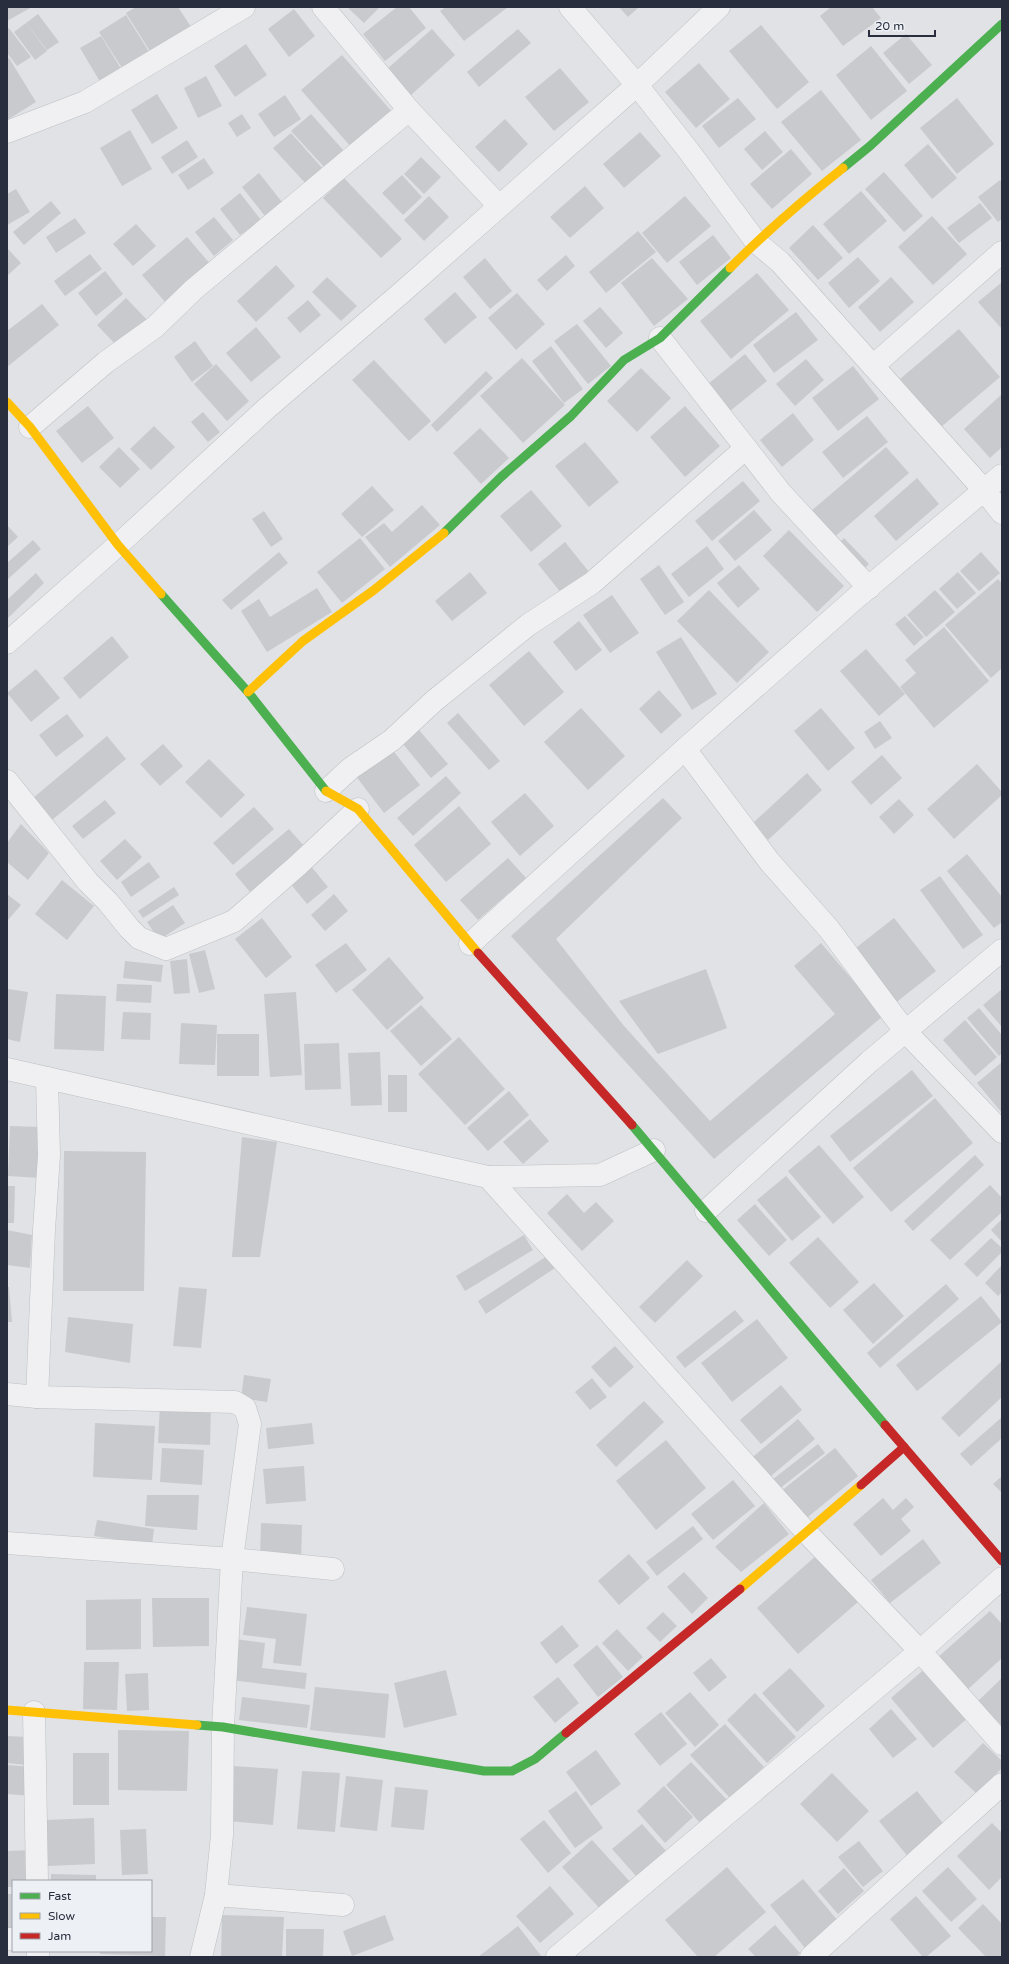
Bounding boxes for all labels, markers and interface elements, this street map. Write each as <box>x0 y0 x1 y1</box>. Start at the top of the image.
scale bar <box>869 12 935 38</box>
text: 20 m <box>875 19 904 33</box>
legend <box>12 1880 152 1952</box>
text: Fast <box>48 1889 72 1903</box>
text: Slow <box>48 1909 75 1923</box>
text: Jam <box>48 1929 71 1943</box>

